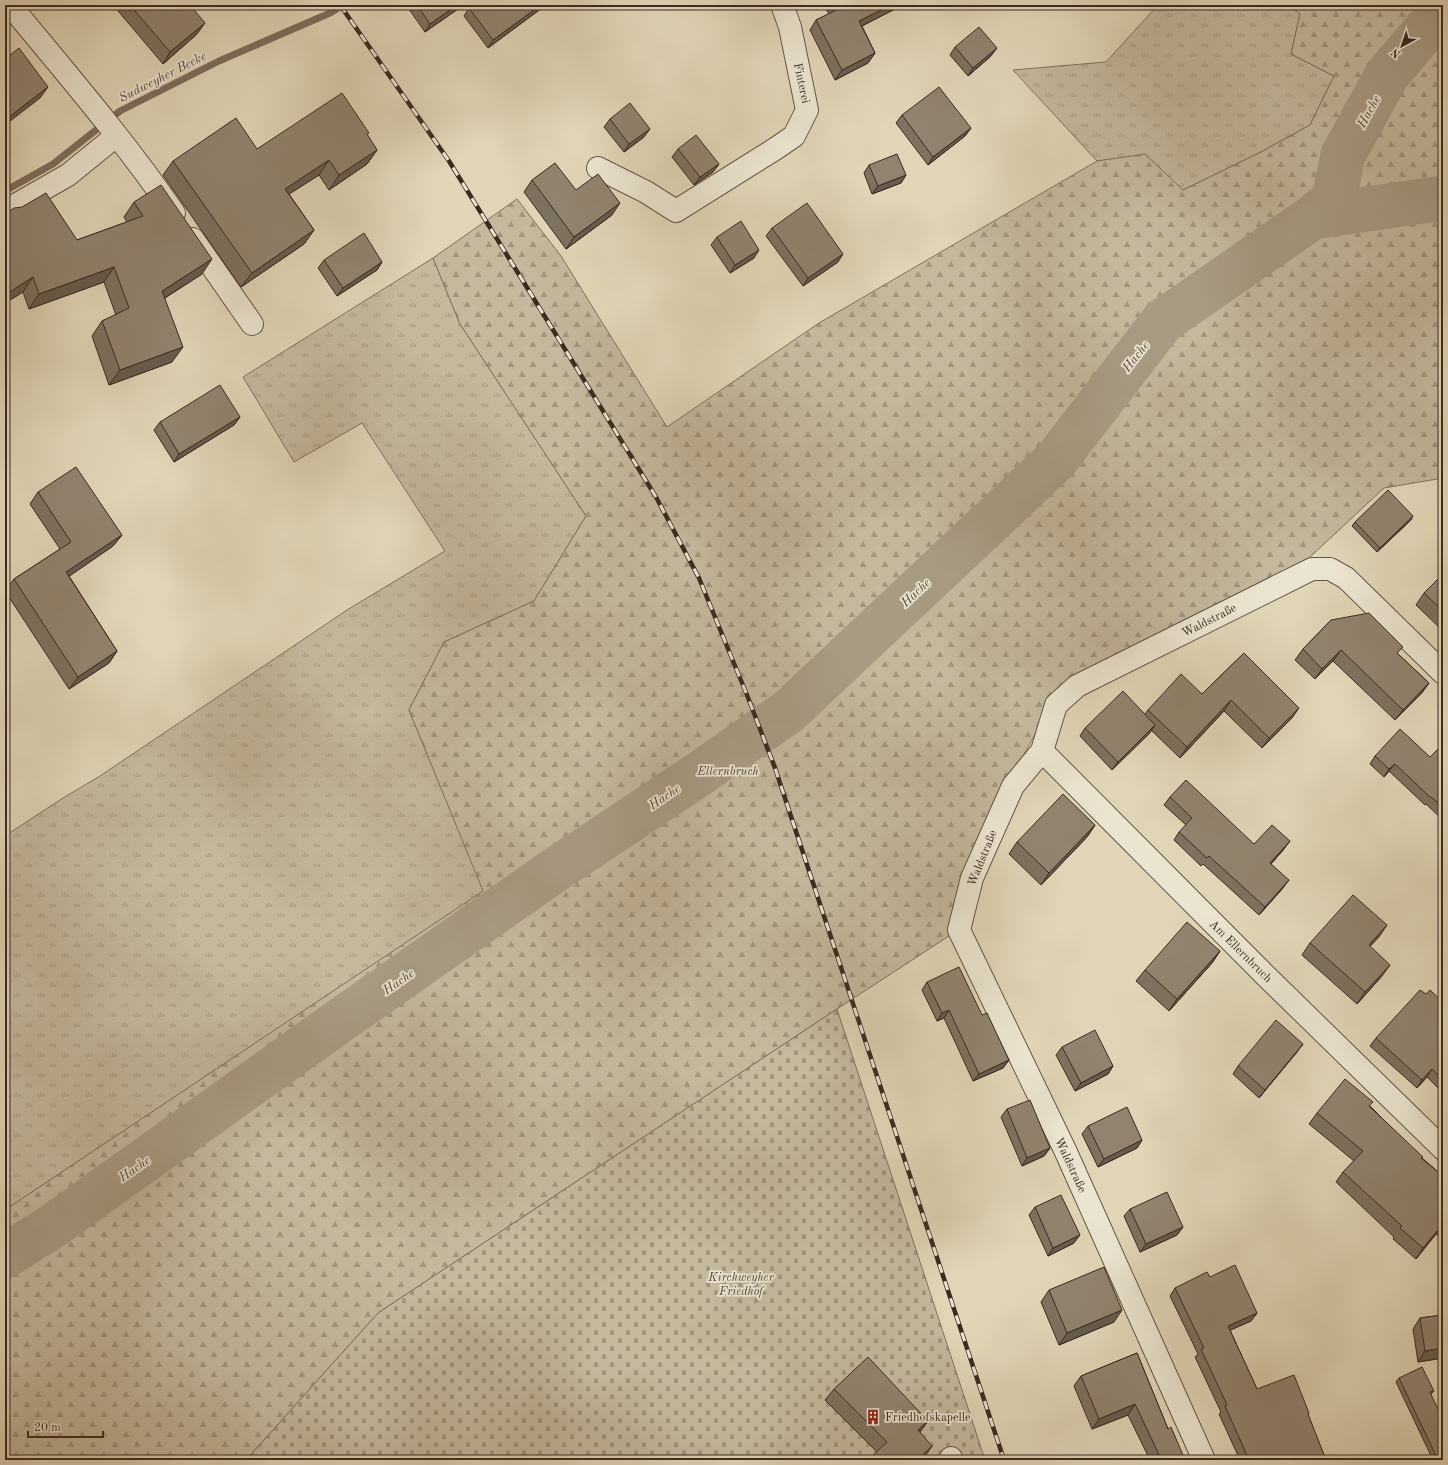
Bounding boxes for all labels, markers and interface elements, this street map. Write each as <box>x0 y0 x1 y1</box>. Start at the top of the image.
north arrow <box>1382 26 1422 66</box>
text: N <box>1389 45 1403 59</box>
water label: Sudweyher Beeke <box>117 50 209 105</box>
street label: Finterei <box>791 62 811 105</box>
water label: Hache <box>1355 93 1383 131</box>
water label: Hache <box>1120 339 1152 375</box>
water label: Hache <box>898 576 933 610</box>
street label: Waldstraße <box>1180 602 1239 640</box>
park label: Ellernbruch <box>696 766 759 778</box>
water label: Hache <box>646 782 683 813</box>
street label: Waldstraße <box>966 828 1000 888</box>
street label: Am Ellernbruch <box>1207 918 1274 986</box>
water label: Hache <box>380 967 417 998</box>
street label: Waldstraße <box>1052 1136 1088 1195</box>
water label: Hache <box>116 1154 153 1185</box>
park label: Kirchweyher Friedhof <box>707 1272 775 1298</box>
building icon: Friedhofskapelle <box>864 1408 882 1426</box>
place label: Friedhofskapelle <box>885 1412 971 1424</box>
scale bar <box>28 1413 103 1439</box>
text: 20 m <box>34 1422 61 1434</box>

